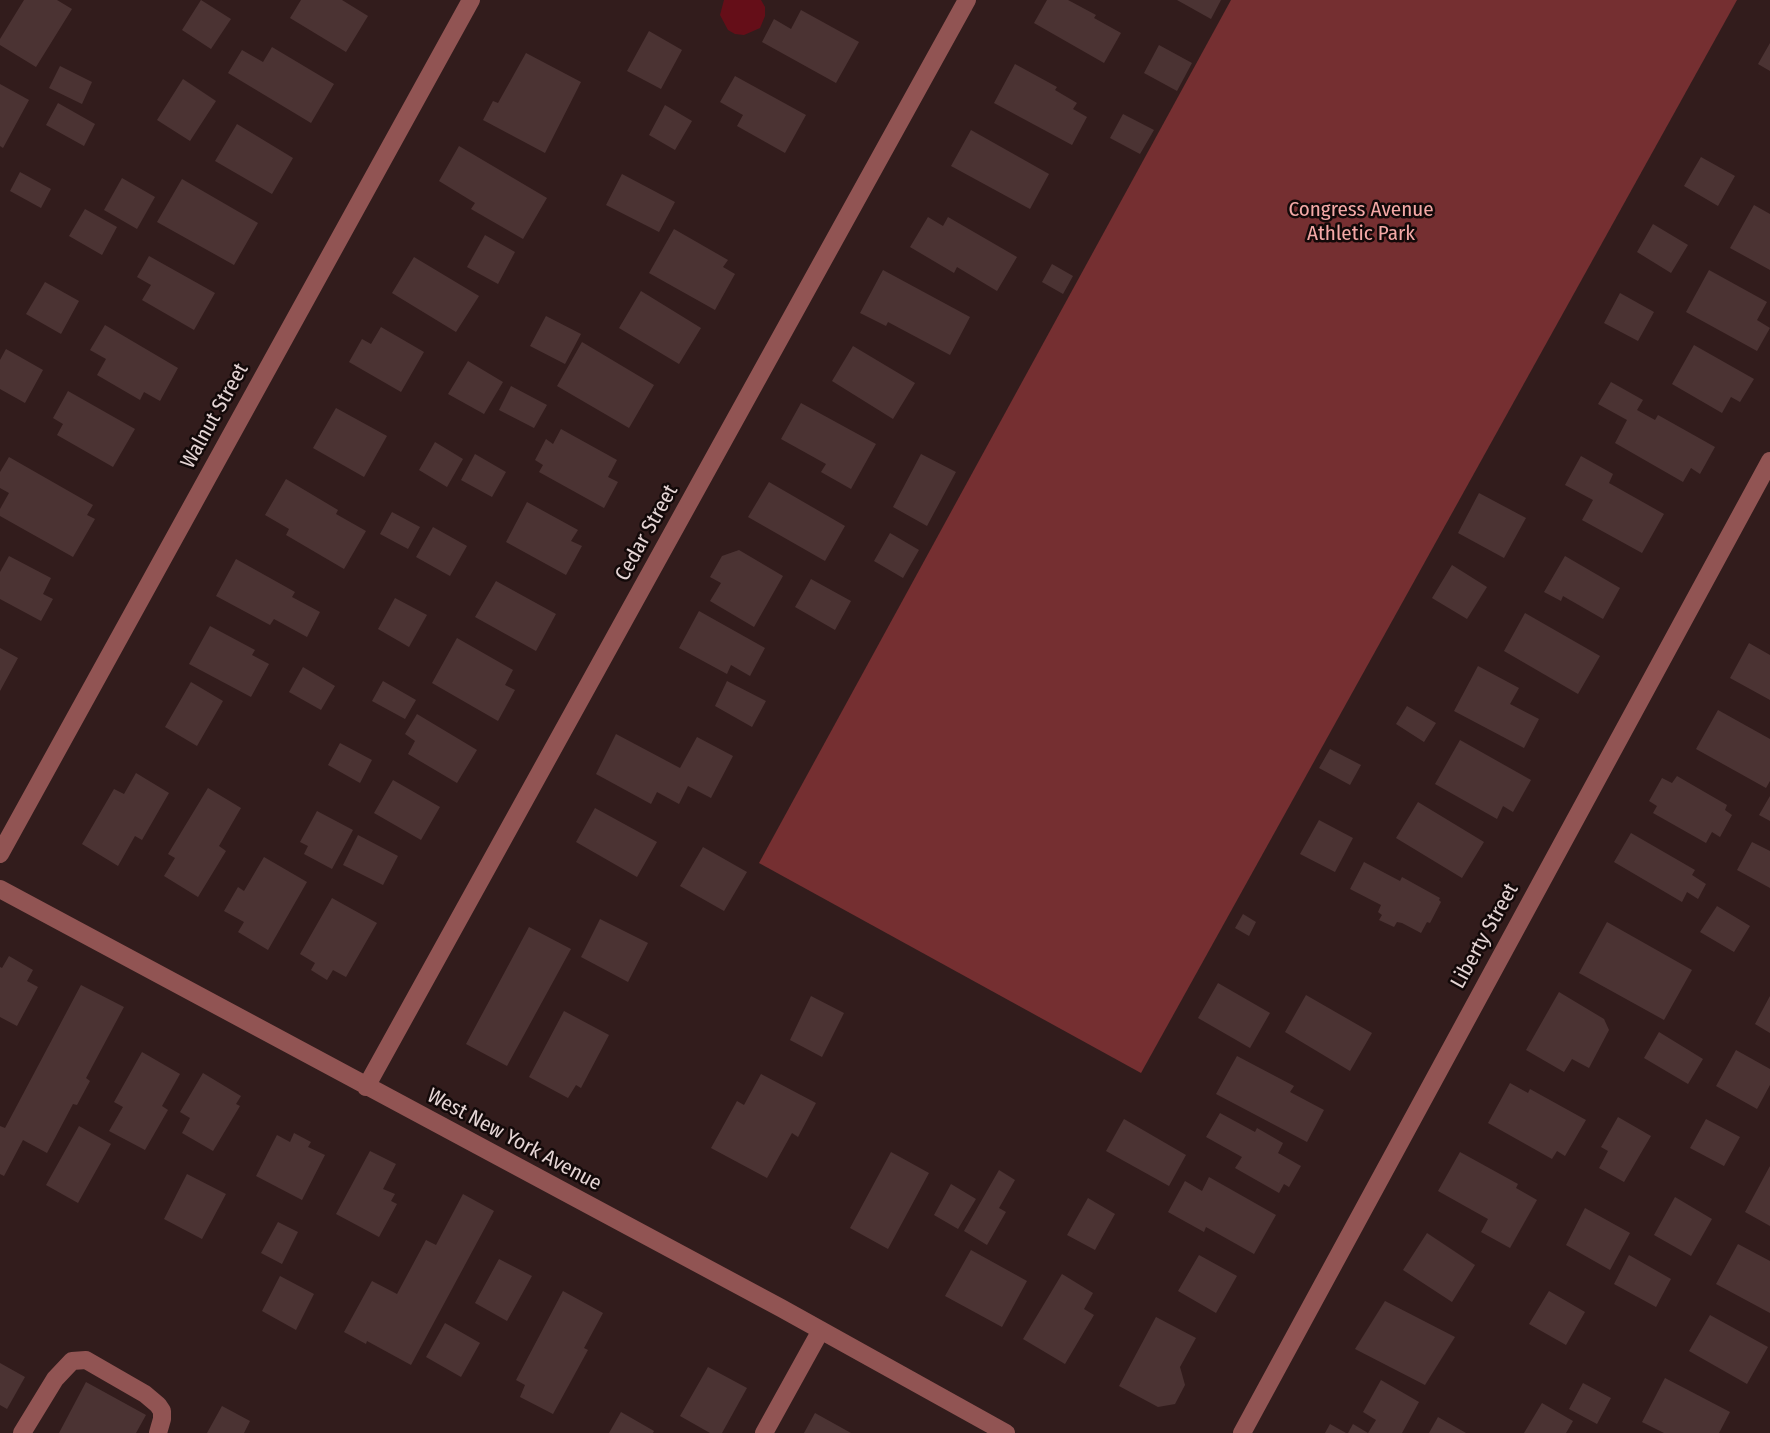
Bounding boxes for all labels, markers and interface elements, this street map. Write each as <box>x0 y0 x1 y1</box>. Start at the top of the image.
park label: Congress Avenue Athletic Park <box>1288 197 1434 247</box>
street label: Walnut Street <box>176 359 254 473</box>
street label: Cedar Street <box>610 481 684 585</box>
street label: Liberty Street <box>1446 879 1524 993</box>
street label: West New York Avenue <box>422 1083 606 1197</box>

